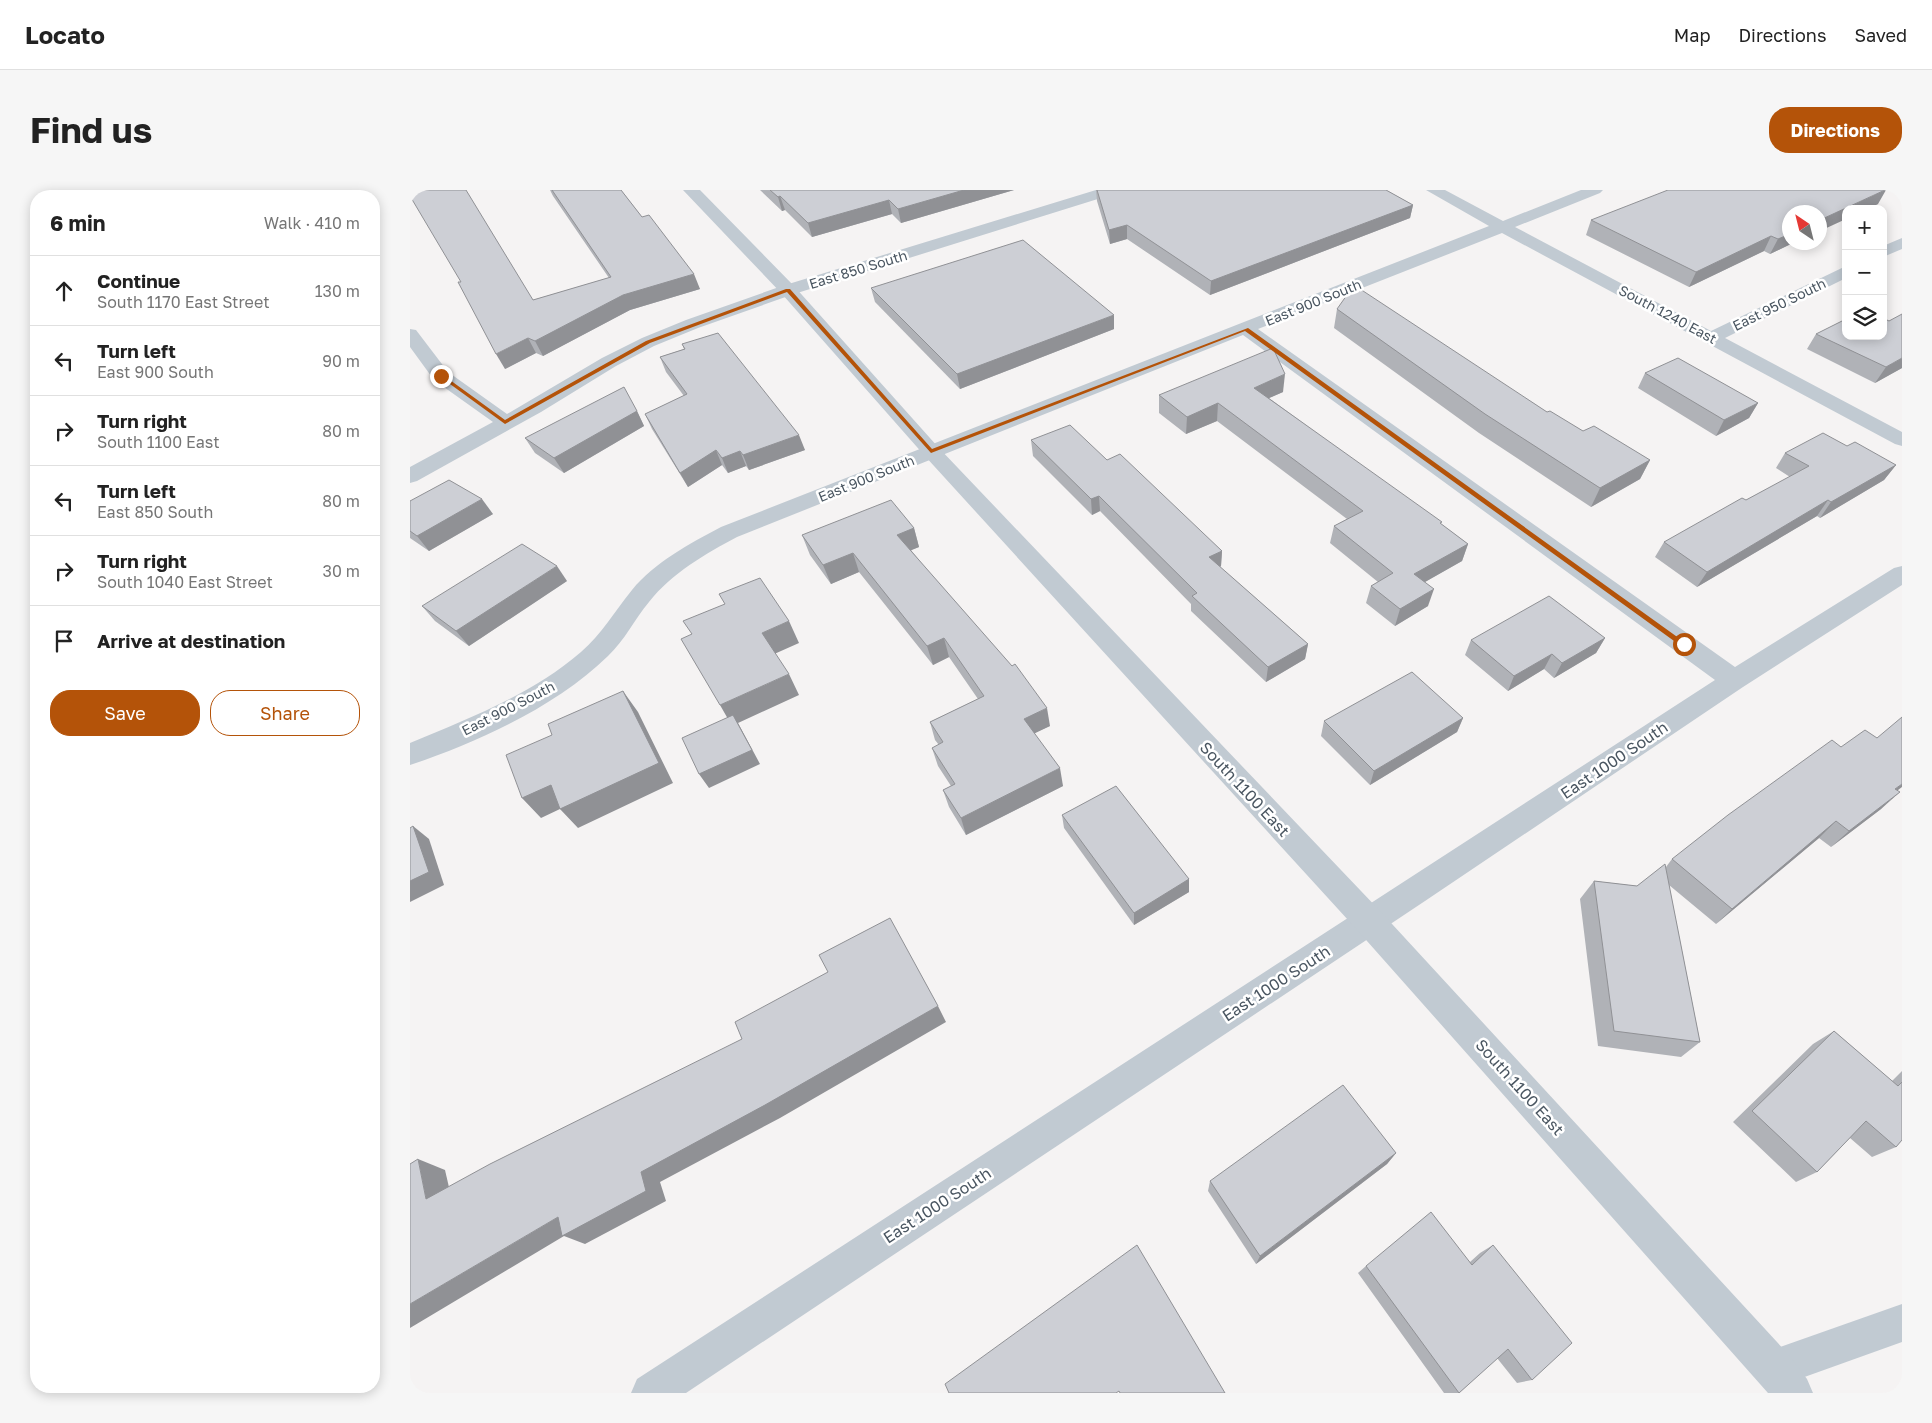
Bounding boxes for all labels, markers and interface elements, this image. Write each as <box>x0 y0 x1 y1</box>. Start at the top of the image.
text: Locato <box>25 20 105 49</box>
text: Map <box>1674 24 1710 46</box>
text: Directions <box>1738 24 1826 46</box>
text: Saved <box>1854 24 1907 46</box>
button: Directions <box>1769 107 1902 153</box>
text: Find us <box>30 109 152 151</box>
north arrow <box>1782 205 1827 250</box>
map controls <box>1842 205 1887 340</box>
button: + <box>1842 205 1887 250</box>
text: 6 min <box>50 210 105 236</box>
text: Walk · 410 m <box>264 213 360 233</box>
street label: East 850 South <box>807 246 909 292</box>
button: − <box>1842 250 1887 295</box>
text: Continue <box>97 269 180 292</box>
street label: East 950 South <box>1730 274 1828 334</box>
street label: East 900 South <box>1262 275 1364 329</box>
icon: ahead <box>50 277 78 305</box>
text: 130 m <box>315 281 360 301</box>
street label: South 1240 East <box>1616 281 1720 347</box>
text: South 1170 East Street <box>97 292 270 312</box>
button: layers <box>1842 295 1887 340</box>
text: Turn left <box>97 339 176 362</box>
icon: left <box>50 347 78 375</box>
text: 90 m <box>322 351 360 371</box>
text: East 900 South <box>97 362 214 382</box>
route end <box>430 365 453 388</box>
text: Turn right <box>97 409 187 432</box>
icon: right <box>50 417 78 445</box>
text: 80 m <box>322 421 360 441</box>
text: South 1100 East <box>97 432 220 452</box>
street label: East 900 South <box>815 451 917 505</box>
text: Turn left <box>97 479 176 502</box>
icon: left <box>50 487 78 515</box>
text: 80 m <box>322 491 360 511</box>
text: East 850 South <box>97 502 213 522</box>
text: Turn right <box>97 549 187 572</box>
icon: right <box>50 557 78 585</box>
text: 30 m <box>323 561 360 581</box>
text: South 1040 East Street <box>97 572 273 592</box>
icon: arrive <box>50 627 78 655</box>
text: Arrive at destination <box>97 629 285 652</box>
route start <box>1673 633 1696 656</box>
street label: East 900 South <box>459 677 557 739</box>
button: Save <box>50 690 200 736</box>
button: Share <box>210 690 360 736</box>
street label: East 1000 South <box>1557 717 1671 803</box>
street label: South 1100 East <box>1196 737 1294 841</box>
street label: East 1000 South <box>1218 941 1334 1025</box>
street label: South 1100 East <box>1472 1035 1568 1139</box>
street label: East 1000 South <box>879 1163 995 1247</box>

